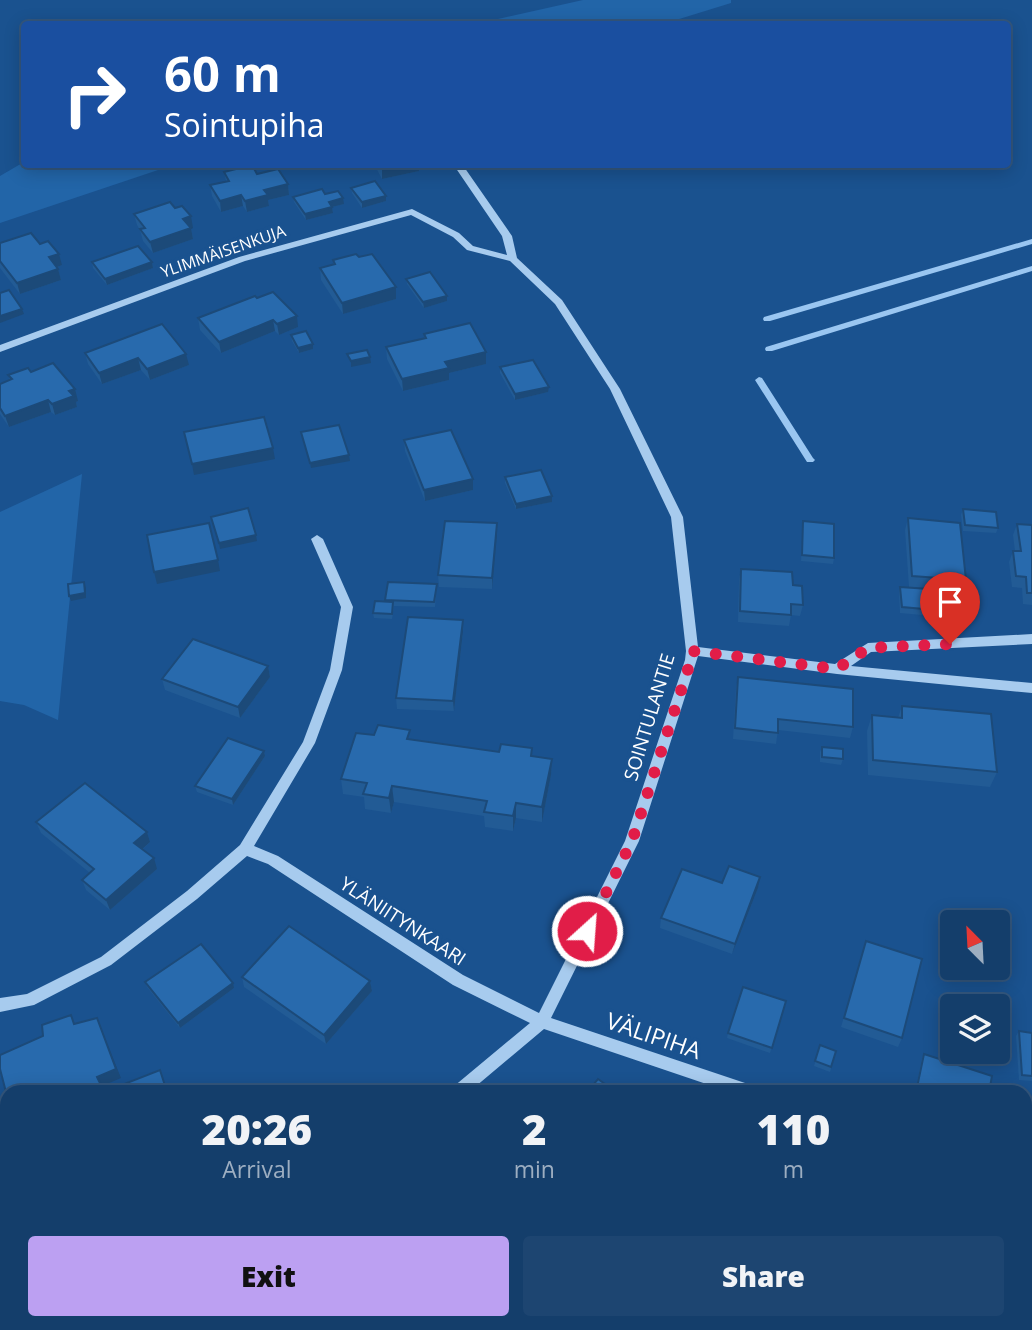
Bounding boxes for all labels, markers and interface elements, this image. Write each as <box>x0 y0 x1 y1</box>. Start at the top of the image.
text: 60 m <box>164 40 281 106</box>
icon: right <box>49 49 140 140</box>
text: Sointupiha <box>164 103 325 146</box>
street label: YLIMMÄISENKUJA <box>158 219 289 283</box>
pin <box>920 572 980 644</box>
icon: arrive <box>931 583 969 621</box>
street label: SOINTULANTIE <box>617 650 681 784</box>
street label: YLÄNIITYNKAARI <box>335 870 471 972</box>
position arrow <box>550 894 624 968</box>
north arrow <box>940 910 1010 980</box>
map controls <box>940 910 1010 1064</box>
button: layers <box>940 994 1010 1064</box>
street label: VÄLIPIHA <box>602 1004 706 1066</box>
text: 20:26 <box>202 1100 312 1157</box>
text: 2 <box>522 1100 547 1157</box>
text: 110 <box>757 1100 830 1157</box>
text: Arrival <box>222 1153 292 1185</box>
text: min <box>514 1153 555 1185</box>
text: m <box>783 1153 804 1185</box>
button: Exit <box>28 1236 509 1316</box>
button: Share <box>523 1236 1004 1316</box>

